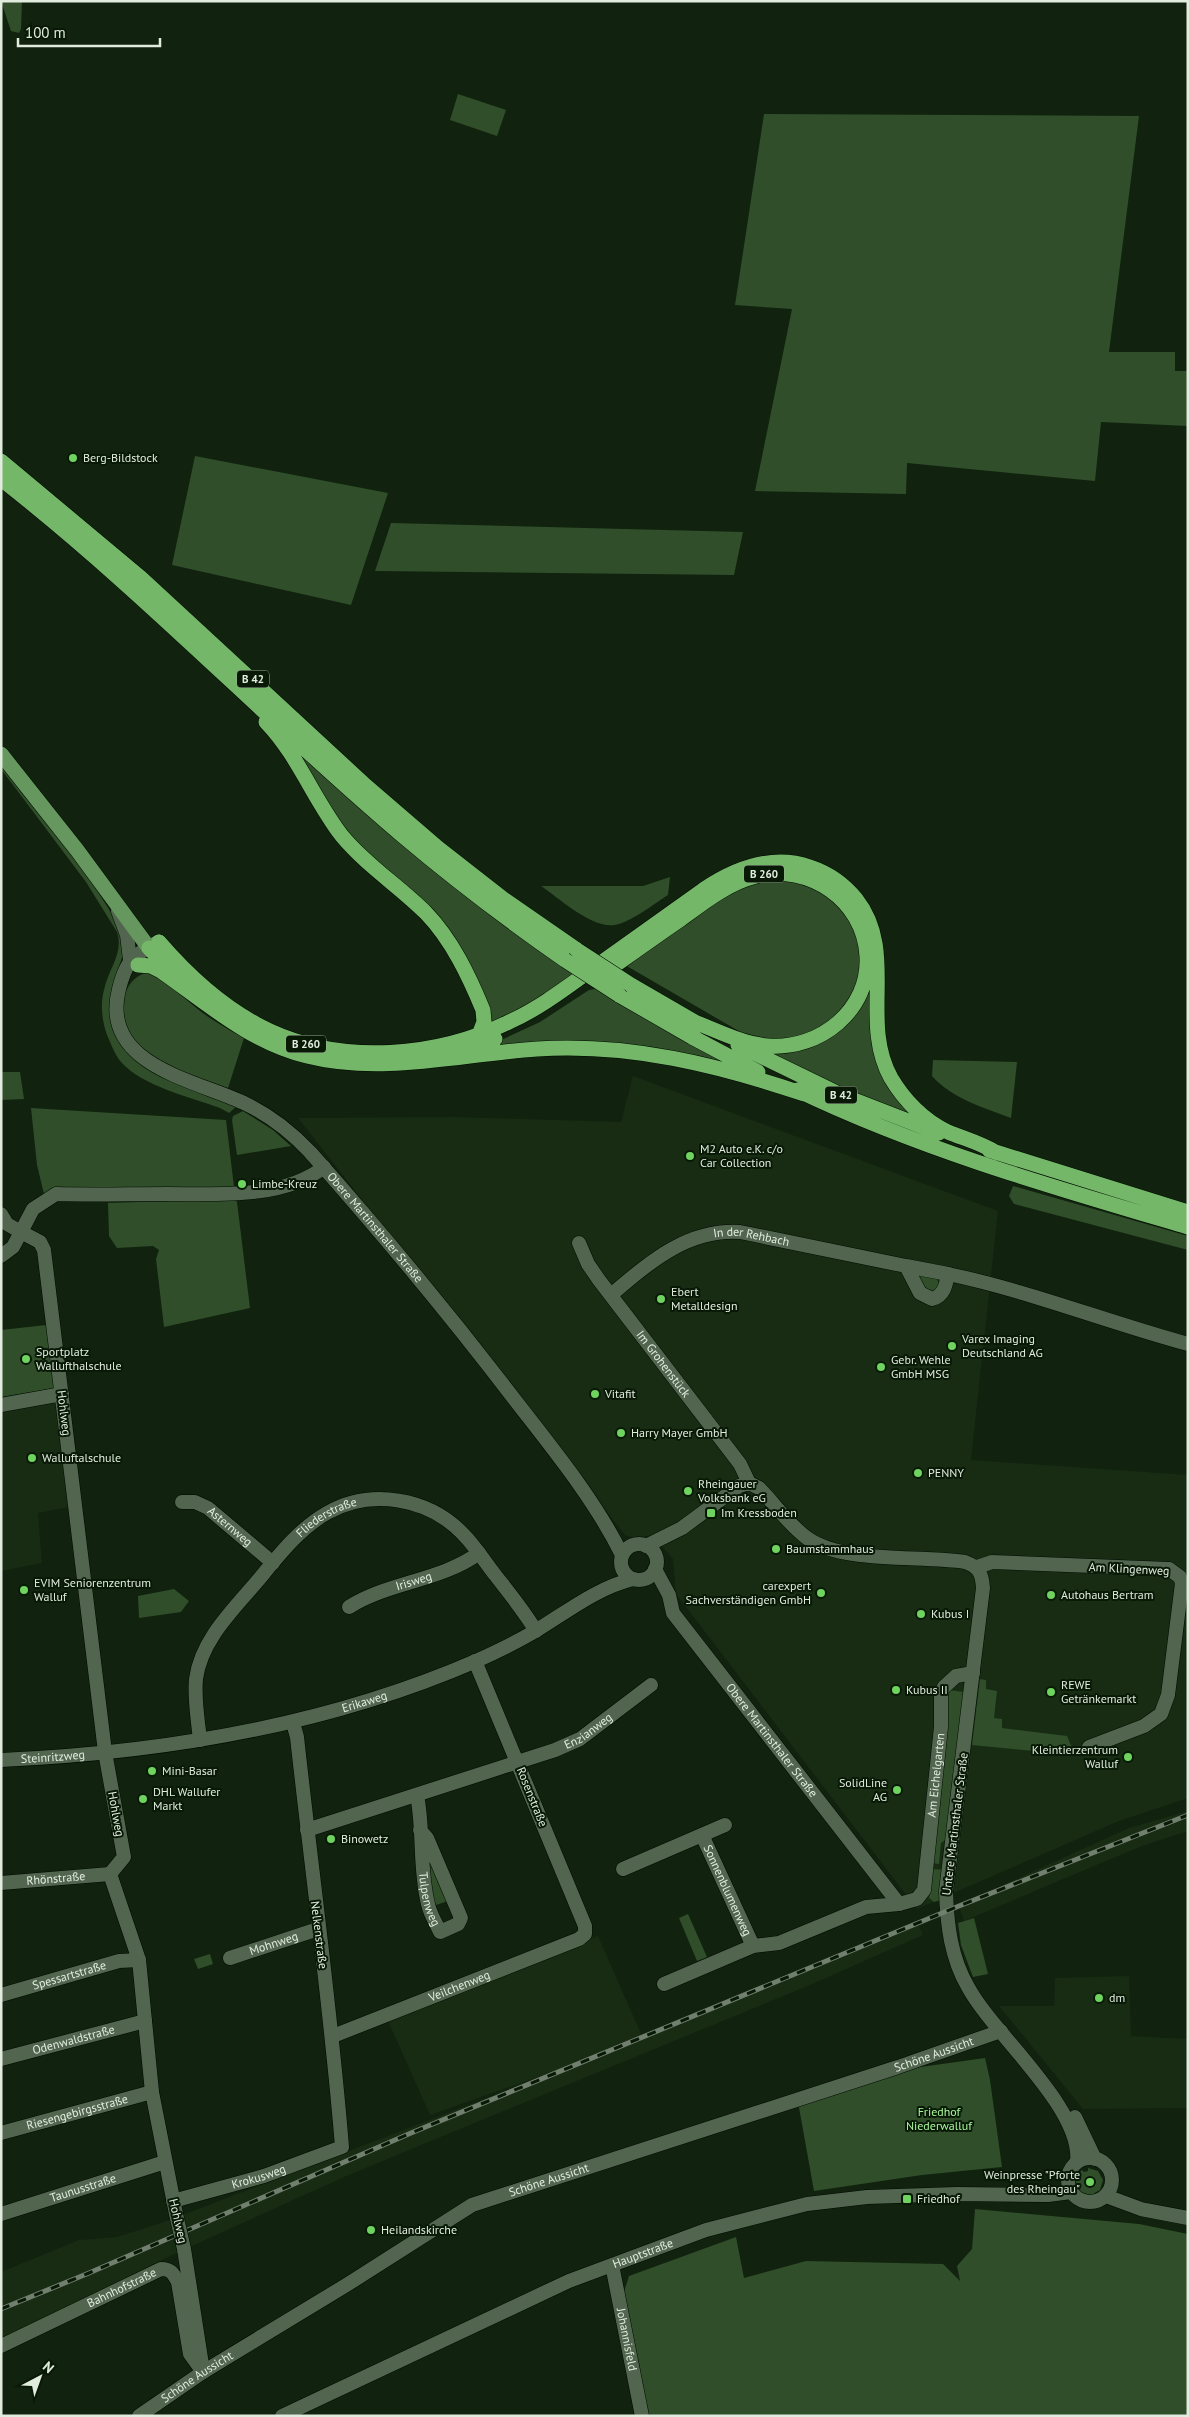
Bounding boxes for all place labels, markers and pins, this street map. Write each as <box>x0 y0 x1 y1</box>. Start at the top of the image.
place label: Berg-Bildstock <box>83 450 158 465</box>
marker: Berg-Bildstock <box>67 452 79 464</box>
place label: M2 Auto e.K. c/o Car Collection <box>700 1141 783 1170</box>
marker: M2 Auto e.K. c/o Car Collection <box>684 1150 696 1162</box>
place label: Limbe-Kreuz <box>252 1176 317 1191</box>
marker: Limbe-Kreuz <box>236 1178 248 1190</box>
place label: Ebert Metalldesign <box>671 1284 737 1313</box>
marker: Ebert Metalldesign <box>655 1293 667 1305</box>
place label: Varex Imaging Deutschland AG <box>961 1331 1043 1360</box>
marker: Varex Imaging Deutschland AG <box>946 1340 958 1352</box>
place label: Sportplatz Wallufthalschule <box>36 1344 122 1373</box>
place label: Gebr. Wehle GmbH MSG <box>891 1352 951 1381</box>
marker: Sportplatz Wallufthalschule <box>20 1353 32 1365</box>
marker: Gebr. Wehle GmbH MSG <box>875 1361 887 1373</box>
place label: Vitafit <box>604 1386 636 1401</box>
marker: Vitafit <box>589 1388 601 1400</box>
place label: Harry Mayer GmbH <box>631 1425 727 1440</box>
marker: Harry Mayer GmbH <box>615 1427 627 1439</box>
place label: Walluftalschule <box>42 1450 121 1465</box>
marker: Walluftalschule <box>26 1452 38 1464</box>
place label: PENNY <box>928 1465 964 1480</box>
marker: PENNY <box>912 1467 924 1479</box>
place label: Rheingauer Volksbank eG <box>697 1476 766 1505</box>
marker: Rheingauer Volksbank eG <box>682 1485 694 1497</box>
place label: Im Kressboden <box>721 1505 797 1520</box>
marker: Im Kressboden <box>705 1507 717 1519</box>
place label: Baumstammhaus <box>786 1541 874 1556</box>
marker: Baumstammhaus <box>770 1543 782 1555</box>
place label: EVIM Seniorenzentrum Walluf <box>34 1575 151 1604</box>
place label: carexpert Sachverständigen GmbH <box>686 1578 811 1607</box>
marker: EVIM Seniorenzentrum Walluf <box>18 1584 30 1596</box>
marker: carexpert Sachverständigen GmbH <box>815 1587 827 1599</box>
place label: Autohaus Bertram <box>1061 1587 1154 1602</box>
marker: Autohaus Bertram <box>1045 1589 1057 1601</box>
place label: Kubus I <box>931 1606 969 1621</box>
marker: Kubus I <box>915 1608 927 1620</box>
place label: REWE Getränkemarkt <box>1061 1677 1136 1706</box>
place label: Kubus II <box>906 1682 948 1697</box>
marker: Kubus II <box>890 1684 902 1696</box>
marker: REWE Getränkemarkt <box>1045 1686 1057 1698</box>
place label: Kleintierzentrum Walluf <box>1032 1742 1119 1771</box>
marker: Kleintierzentrum Walluf <box>1122 1751 1134 1763</box>
place label: Mini-Basar <box>162 1763 217 1778</box>
marker: Mini-Basar <box>146 1765 158 1777</box>
place label: SolidLine AG <box>839 1775 887 1804</box>
place label: DHL Wallufer Markt <box>153 1784 220 1813</box>
marker: SolidLine AG <box>891 1784 903 1796</box>
marker: DHL Wallufer Markt <box>137 1793 149 1805</box>
place label: Binowetz <box>341 1831 388 1846</box>
marker: Binowetz <box>325 1833 337 1845</box>
place label: dm <box>1109 1990 1125 2005</box>
marker: dm <box>1093 1992 1105 2004</box>
place label: Weinpresse "Pforte des Rheingau" <box>984 2167 1080 2196</box>
marker: Weinpresse "Pforte des Rheingau" <box>1084 2176 1096 2188</box>
place label: Friedhof <box>917 2191 961 2206</box>
marker: Friedhof <box>901 2193 913 2205</box>
place label: Heilandskirche <box>381 2222 457 2237</box>
marker: Heilandskirche <box>365 2224 377 2236</box>

